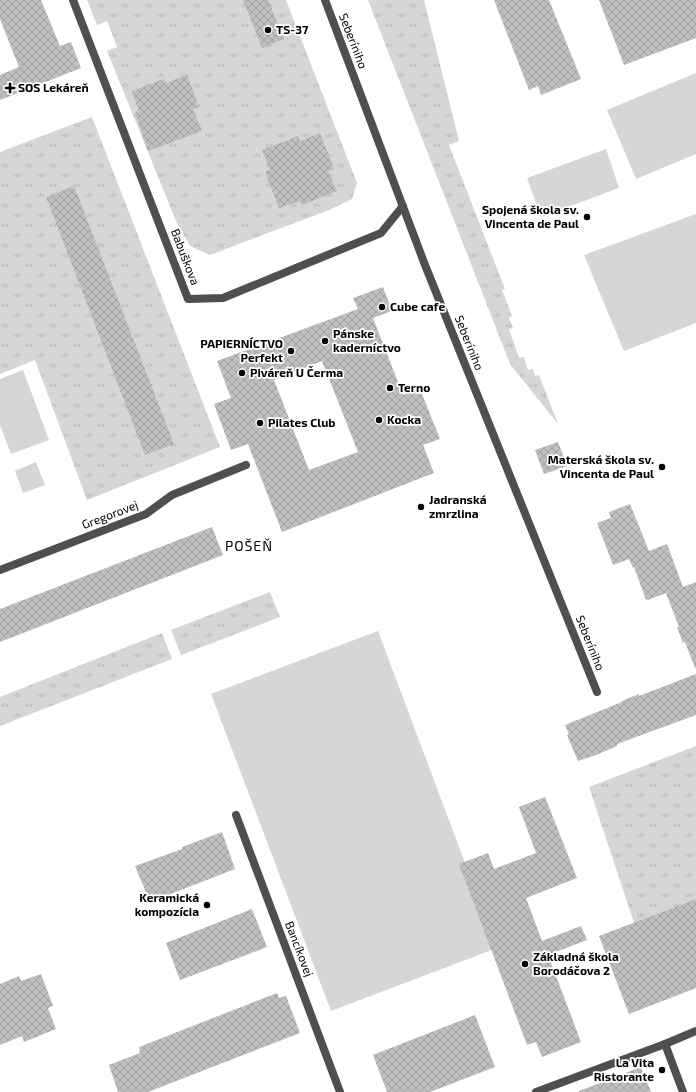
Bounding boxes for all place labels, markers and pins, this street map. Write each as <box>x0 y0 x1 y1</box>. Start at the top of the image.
place label: TS-37 <box>276 22 309 36</box>
marker: TS-37 <box>263 25 273 35</box>
place label: SOS Lekáreň <box>18 80 89 94</box>
marker: SOS Lekáreň <box>5 83 15 93</box>
place label: Spojená škola sv. Vincenta de Paul <box>482 202 579 230</box>
marker: Spojená škola sv. Vincenta de Paul <box>582 212 592 222</box>
place label: Cube cafe <box>390 299 445 313</box>
marker: Cube cafe <box>377 302 387 312</box>
place label: Pánske kaderníctvo <box>333 326 401 354</box>
place label: PAPIERNÍCTVO Perfekt <box>200 336 283 364</box>
marker: Pánske kaderníctvo <box>320 336 330 346</box>
marker: PAPIERNÍCTVO Perfekt <box>286 346 296 356</box>
place label: Piváreň U Čerma <box>250 365 343 379</box>
marker: Piváreň U Čerma <box>237 368 247 378</box>
place label: Terno <box>398 380 430 394</box>
marker: Terno <box>385 383 395 393</box>
place label: Kocka <box>387 412 421 426</box>
place label: Pilates Club <box>268 415 335 429</box>
marker: Kocka <box>374 415 384 425</box>
marker: Pilates Club <box>255 418 265 428</box>
place label: Materská škola sv. Vincenta de Paul <box>548 452 654 480</box>
marker: Materská škola sv. Vincenta de Paul <box>657 462 667 472</box>
place label: Jadranská zmrzlina <box>429 492 487 520</box>
marker: Jadranská zmrzlina <box>416 502 426 512</box>
place label: Keramická kompozícia <box>135 890 199 918</box>
marker: Keramická kompozícia <box>202 900 212 910</box>
place label: Základná škola Borodáčova 2 <box>533 949 619 977</box>
marker: Základná škola Borodáčova 2 <box>520 959 530 969</box>
place label: La Vita Ristorante <box>594 1055 654 1083</box>
marker: La Vita Ristorante <box>657 1065 667 1075</box>

